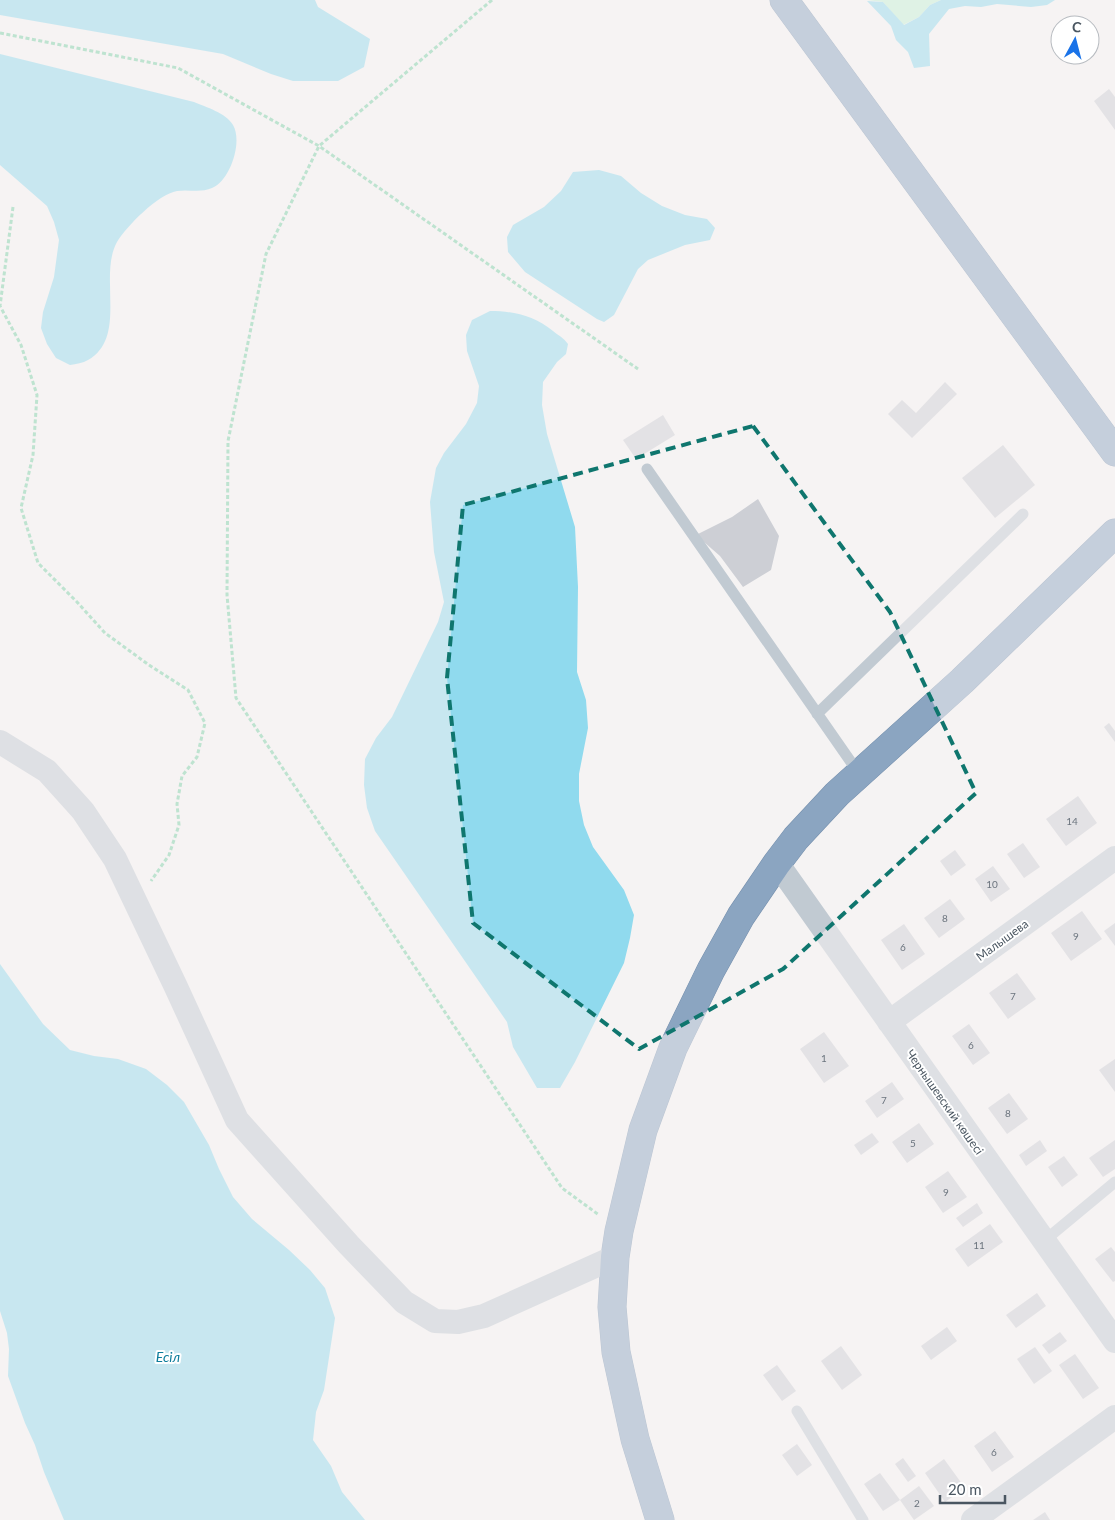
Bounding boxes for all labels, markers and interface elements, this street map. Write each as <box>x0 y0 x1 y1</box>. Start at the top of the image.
north arrow <box>1050 15 1100 65</box>
text: С <box>1071 18 1083 36</box>
house number: 14 <box>1066 815 1078 827</box>
house number: 10 <box>986 878 998 890</box>
house number: 8 <box>942 912 948 924</box>
street label: Малышева <box>973 916 1031 964</box>
house number: 9 <box>1073 930 1079 942</box>
house number: 6 <box>900 941 906 953</box>
house number: 7 <box>1010 990 1016 1002</box>
house number: 6 <box>968 1039 974 1051</box>
street label: Чернышевский көшесі <box>903 1047 987 1158</box>
house number: 1 <box>821 1052 827 1064</box>
house number: 7 <box>881 1094 887 1106</box>
house number: 8 <box>1005 1107 1011 1119</box>
house number: 5 <box>910 1137 916 1149</box>
house number: 9 <box>943 1186 949 1198</box>
house number: 11 <box>973 1239 985 1251</box>
water label: Есіл <box>156 1348 180 1365</box>
house number: 6 <box>991 1446 997 1458</box>
scale bar <box>940 1472 1005 1504</box>
text: 20 m <box>948 1480 982 1498</box>
house number: 2 <box>914 1497 920 1509</box>

